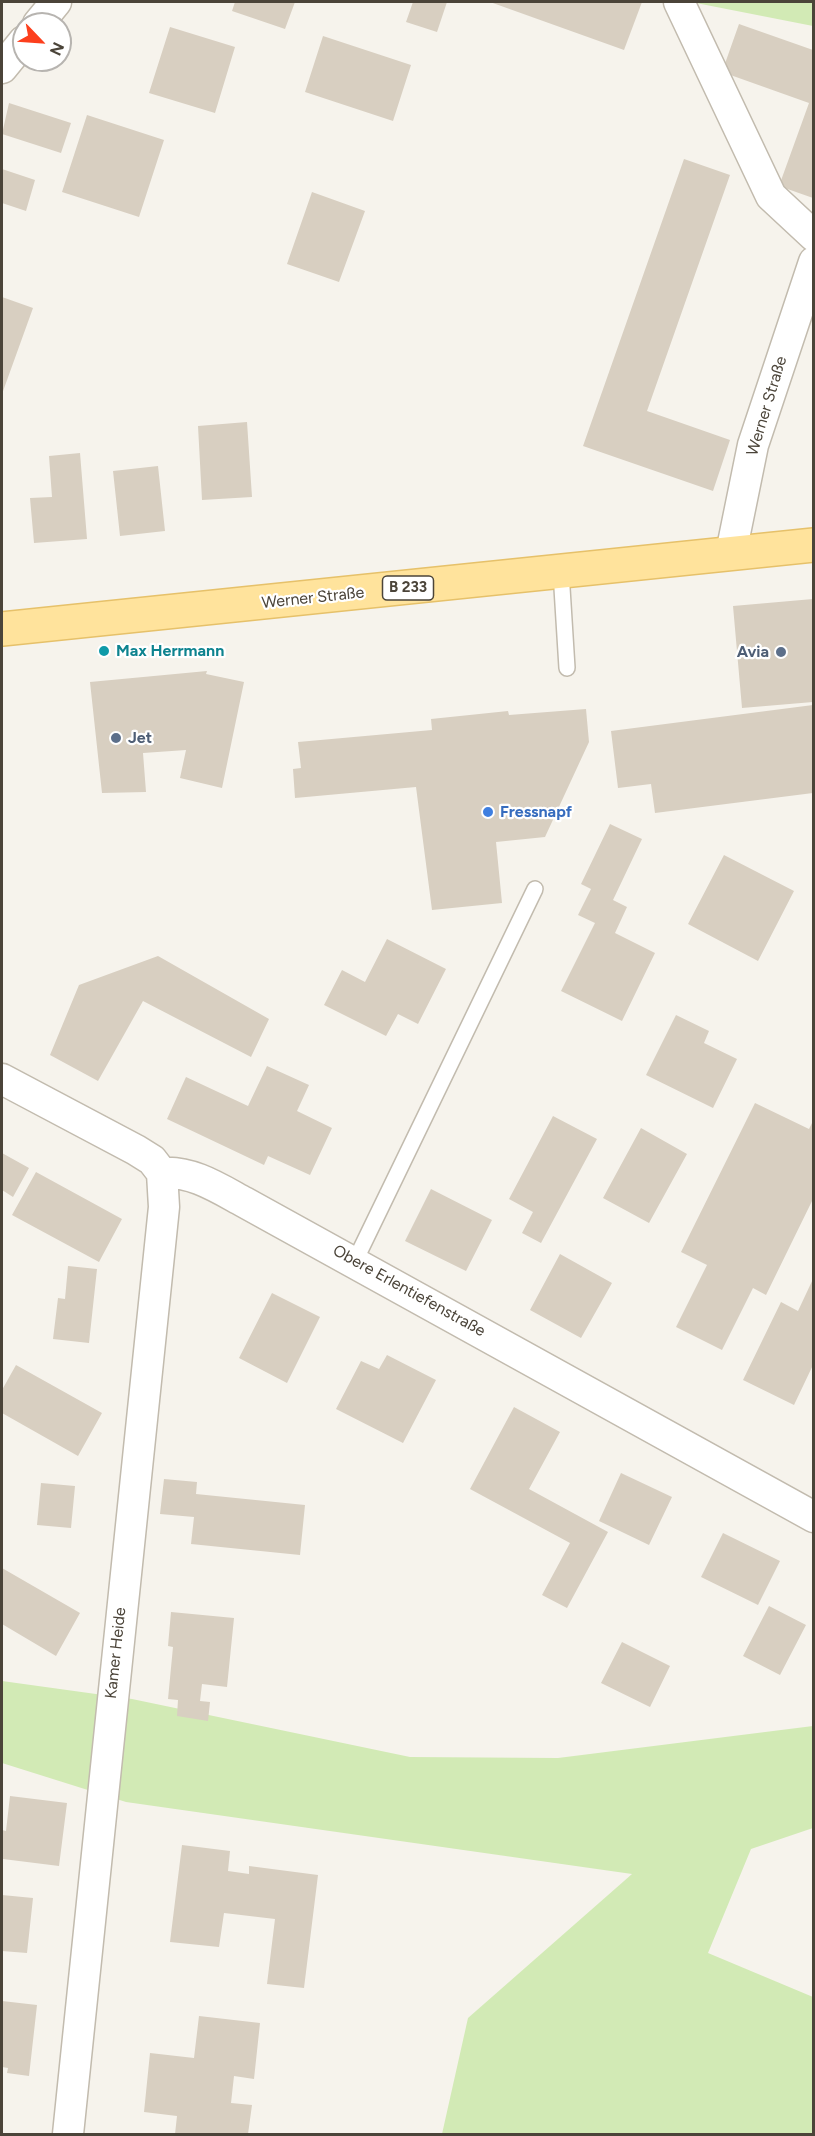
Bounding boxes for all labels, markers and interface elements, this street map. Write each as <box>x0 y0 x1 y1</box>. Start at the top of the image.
north arrow <box>12 12 72 72</box>
text: N <box>46 39 68 59</box>
street label: Werner Straße <box>743 354 791 458</box>
road number: B 233 <box>382 576 434 600</box>
street label: Werner Straße <box>261 583 365 613</box>
place label: Max Herrmann <box>116 641 224 661</box>
place label: Avia <box>737 642 769 662</box>
marker: Max Herrmann <box>97 644 111 658</box>
marker: Avia <box>774 645 788 659</box>
place label: Jet <box>128 728 152 748</box>
marker: Jet <box>109 731 123 745</box>
place label: Fressnapf <box>500 802 572 822</box>
marker: Fressnapf <box>481 805 495 819</box>
street label: Obere Erlentiefenstraße <box>329 1241 489 1341</box>
street label: Kamer Heide <box>102 1606 130 1700</box>

